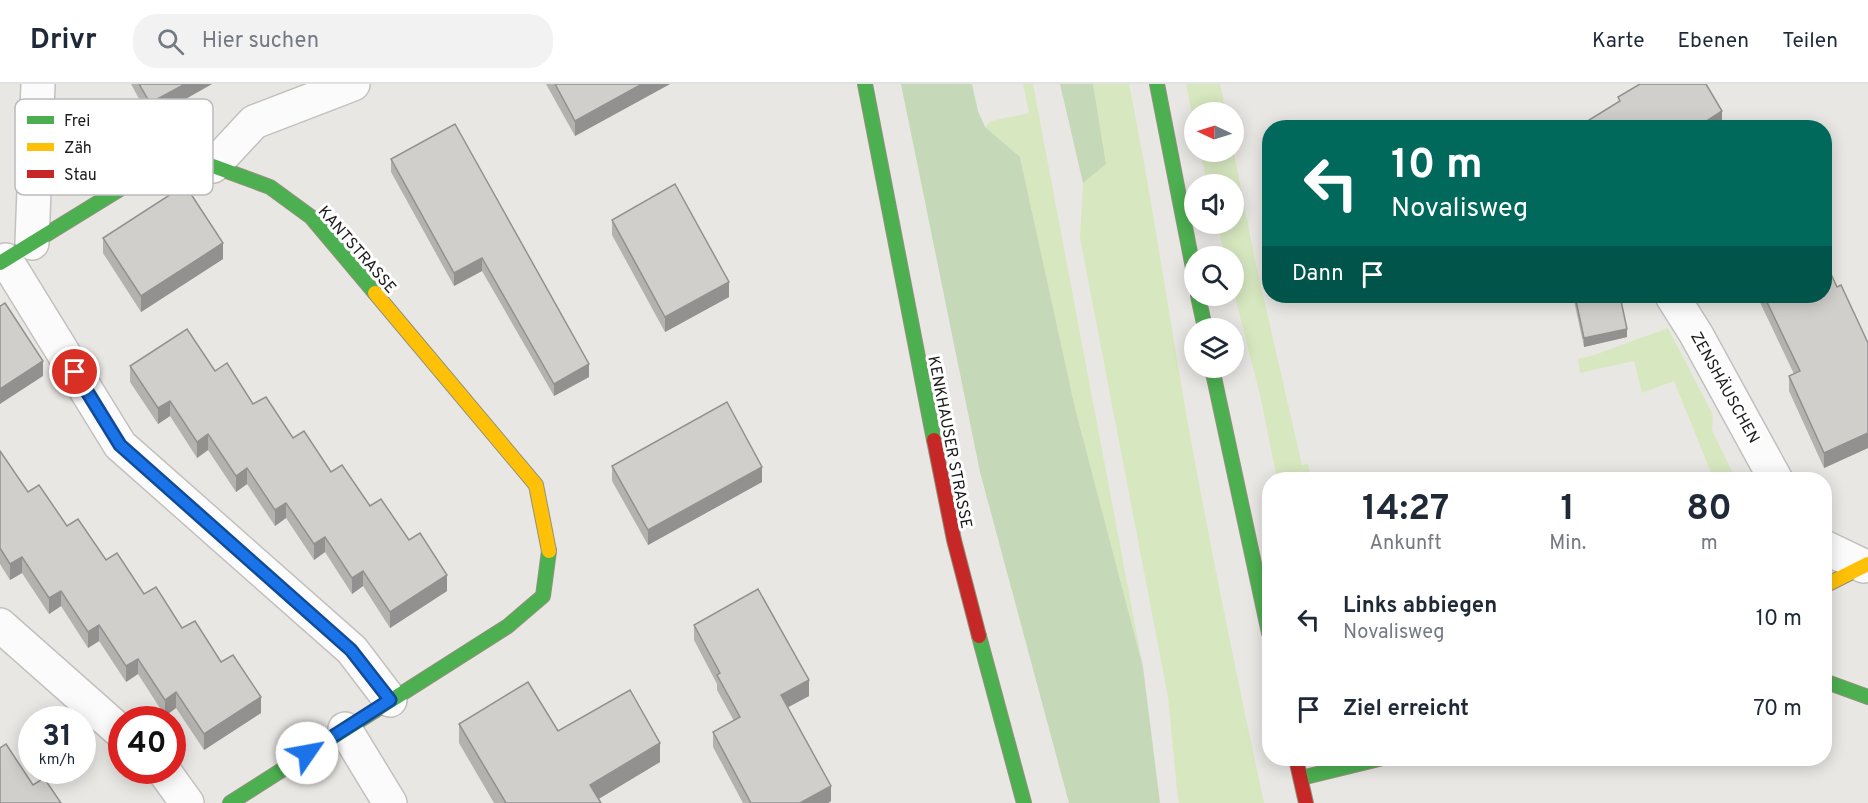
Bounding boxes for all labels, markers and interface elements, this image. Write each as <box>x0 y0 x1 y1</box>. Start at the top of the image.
search box <box>133 14 553 68</box>
text: Drivr <box>30 23 97 59</box>
icon: search <box>154 25 187 58</box>
text: Hier suchen <box>202 28 319 55</box>
text: Karte <box>1592 28 1644 55</box>
text: Ebenen <box>1677 28 1749 55</box>
text: Teilen <box>1782 28 1838 55</box>
legend <box>15 99 213 195</box>
north arrow <box>1184 102 1244 162</box>
map controls <box>1184 102 1244 378</box>
text: Frei <box>64 112 90 132</box>
text: Zäh <box>64 139 92 159</box>
text: 10 m <box>1391 140 1483 193</box>
icon: left <box>1292 144 1370 222</box>
text: Stau <box>64 166 97 186</box>
button: sound <box>1184 174 1244 234</box>
text: Novalisweg <box>1391 192 1528 226</box>
street label: KANTSTRASSE <box>313 202 400 298</box>
button: search <box>1184 246 1244 306</box>
icon: arrive <box>1356 258 1389 291</box>
text: Dann <box>1292 261 1344 288</box>
button: layers <box>1184 318 1244 378</box>
street label: ZENSHÄUSCHEN <box>1685 328 1764 447</box>
pin <box>49 346 100 397</box>
street label: KENKHAUSER STRASSE <box>922 354 976 530</box>
icon: arrive <box>58 355 91 388</box>
text: 14:27 <box>1362 487 1449 533</box>
text: 1 <box>1561 487 1575 533</box>
text: 80 <box>1686 487 1732 533</box>
text: Ankunft <box>1370 531 1442 557</box>
text: Min. <box>1549 531 1586 557</box>
text: m <box>1701 531 1718 557</box>
text: Links abbiegen <box>1343 593 1497 620</box>
icon: left <box>1292 603 1325 636</box>
text: 10 m <box>1756 606 1802 633</box>
text: Novalisweg <box>1343 620 1445 646</box>
icon: arrive <box>1292 693 1325 726</box>
text: Ziel erreicht <box>1343 696 1469 723</box>
text: 70 m <box>1753 696 1802 723</box>
speed limit sign: 40 <box>108 706 186 784</box>
text: 31 <box>42 719 72 756</box>
position arrow <box>275 721 339 785</box>
text: km/h <box>39 751 75 770</box>

